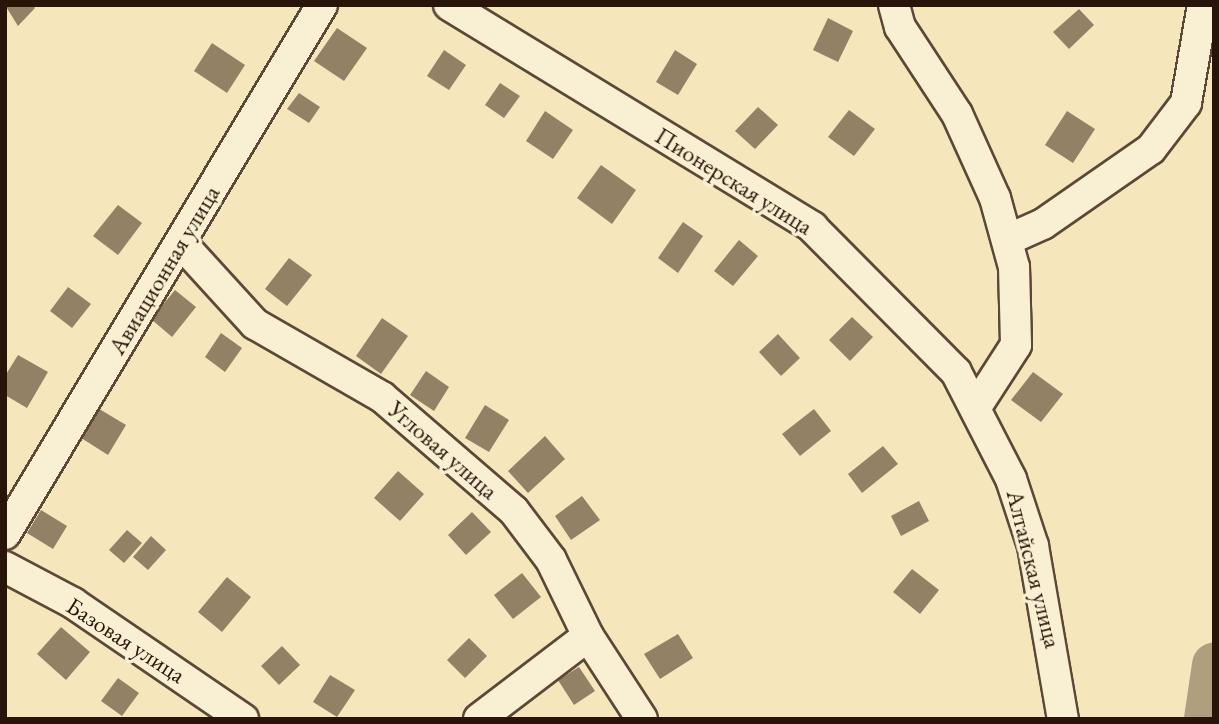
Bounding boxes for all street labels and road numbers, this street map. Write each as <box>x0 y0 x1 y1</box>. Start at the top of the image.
street label: Пионерская улица <box>650 121 818 241</box>
street label: Авиационная улица <box>102 180 226 360</box>
street label: Угловая улица <box>382 395 504 505</box>
street label: Алтайская улица <box>1000 487 1068 651</box>
street label: Базовая улица <box>61 591 191 689</box>

